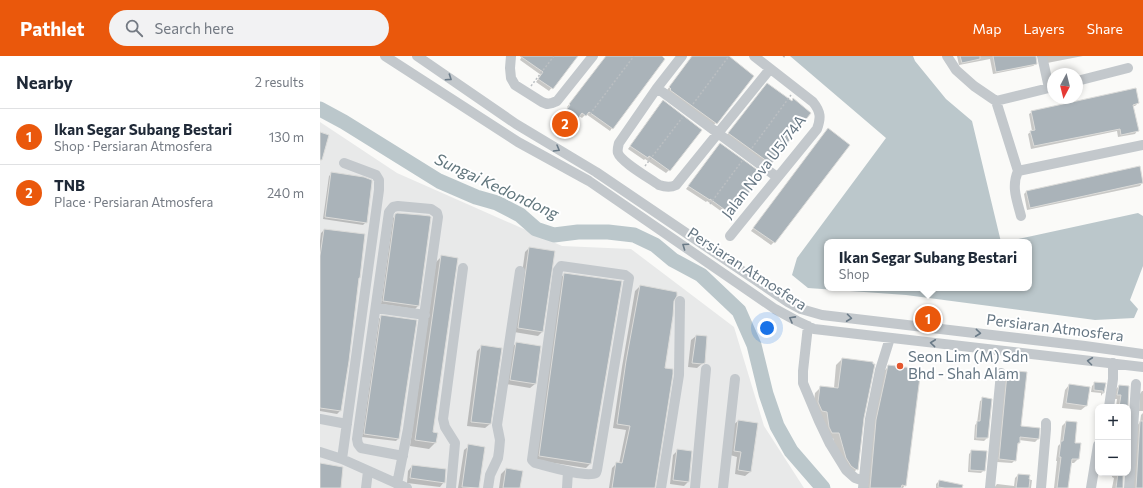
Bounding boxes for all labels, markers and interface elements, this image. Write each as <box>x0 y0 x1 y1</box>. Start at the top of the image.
search box <box>109 10 389 46</box>
text: Pathlet <box>20 17 85 40</box>
icon: search <box>123 17 145 39</box>
text: Search here <box>155 19 234 37</box>
text: Map <box>973 20 1001 37</box>
text: Layers <box>1023 20 1065 37</box>
text: Share <box>1087 20 1123 37</box>
north arrow <box>1047 68 1083 104</box>
text: Nearby <box>16 72 73 93</box>
one-way arrow <box>445 73 452 81</box>
text: 2 results <box>255 74 304 90</box>
pin: 2 <box>552 109 578 139</box>
street label: Jalan Nova U5/74A <box>717 111 809 222</box>
text: Ikan Segar Subang Bestari <box>54 120 232 138</box>
text: 1 <box>26 129 32 145</box>
text: 130 m <box>269 129 304 145</box>
text: Shop · Persiaran Atmosfera <box>54 138 212 154</box>
one-way arrow <box>553 145 560 152</box>
water label: Sungai Kedondong <box>432 148 563 223</box>
text: TNB <box>54 176 85 194</box>
text: 2 <box>25 185 33 201</box>
text: 240 m <box>267 185 304 201</box>
text: Place · Persiaran Atmosfera <box>54 194 213 210</box>
street label: Persiaran Atmosfera <box>685 223 810 313</box>
popup <box>824 239 1032 291</box>
one-way arrow <box>682 244 689 251</box>
text: Ikan Segar Subang Bestari <box>839 248 1017 266</box>
text: Shop <box>839 266 869 282</box>
pin: 1 <box>915 304 941 334</box>
street label: Persiaran Atmosfera <box>985 310 1125 344</box>
one-way arrow <box>846 313 852 322</box>
one-way arrow <box>789 316 797 323</box>
your location <box>757 318 777 338</box>
one-way arrow <box>975 329 981 338</box>
one-way arrow <box>930 339 936 348</box>
place label: Seon Lim (M) Sdn Bhd - Shah Alam <box>908 347 1028 382</box>
one-way arrow <box>1087 357 1093 366</box>
marker: Seon Lim (M) Sdn Bhd - Shah Alam <box>895 361 905 371</box>
map controls <box>1095 404 1131 476</box>
button: + <box>1095 404 1131 440</box>
button: − <box>1095 440 1131 476</box>

